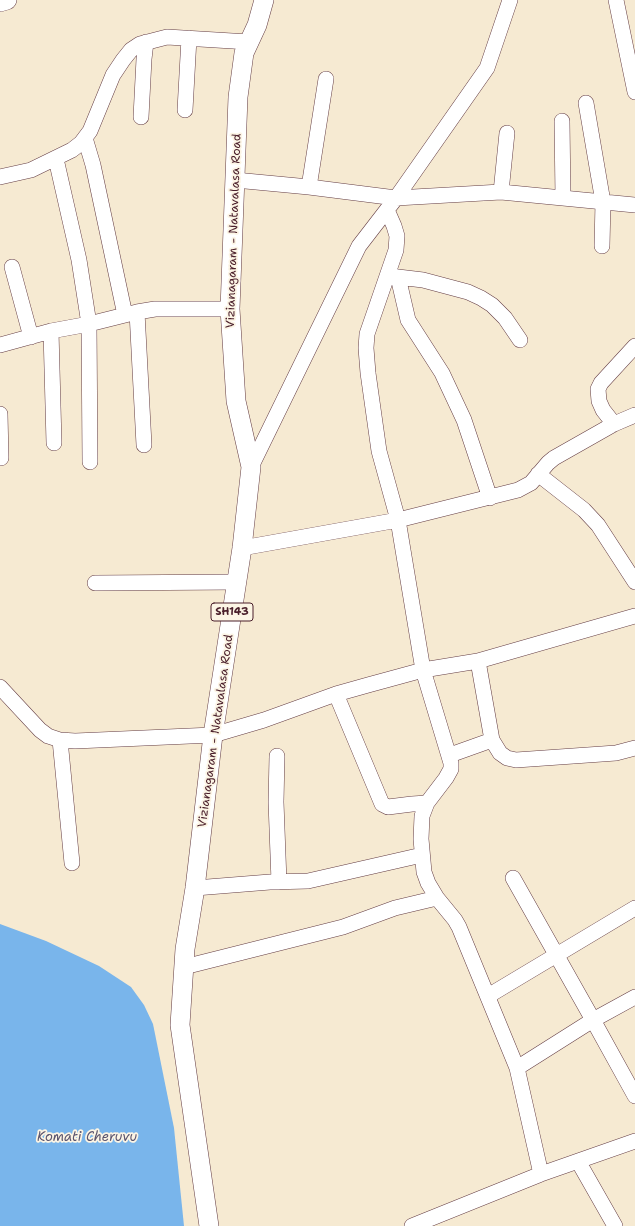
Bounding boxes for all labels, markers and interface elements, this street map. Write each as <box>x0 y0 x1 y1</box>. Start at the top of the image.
street label: Vizianagaram - Natavalasa Road <box>223 133 245 329</box>
road number: SH143 <box>211 603 253 621</box>
street label: Vizianagaram - Natavalasa Road <box>195 633 237 829</box>
water label: Komati Cheruvu <box>37 1130 137 1146</box>

